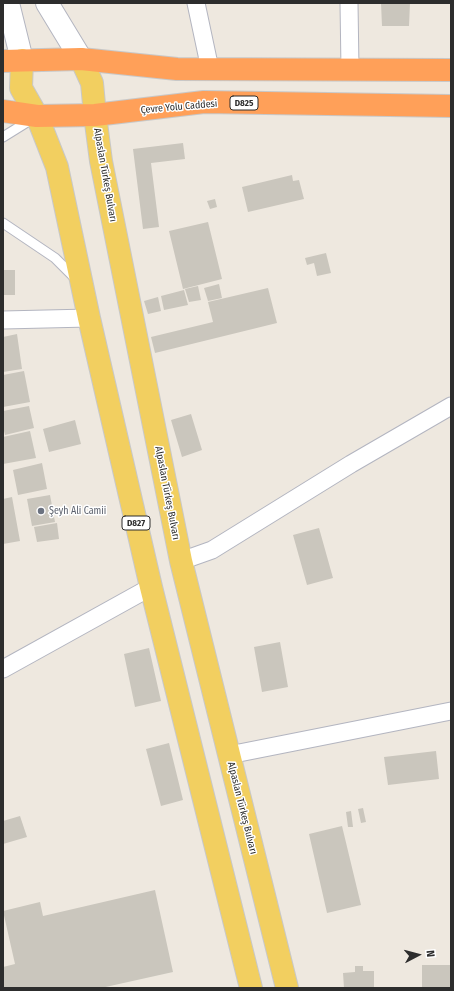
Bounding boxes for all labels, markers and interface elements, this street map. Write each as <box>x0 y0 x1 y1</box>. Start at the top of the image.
road number: D825 <box>230 96 258 110</box>
street label: Çevre Yolu Caddesi <box>140 98 218 116</box>
street label: Alpaslan Türkeş Bulvarı <box>91 127 119 223</box>
street label: Alpaslan Türkeş Bulvarı <box>152 445 182 541</box>
place label: Şeyh Ali Camii <box>49 505 106 517</box>
marker: Şeyh Ali Camii <box>36 506 46 516</box>
road number: D827 <box>122 516 150 530</box>
street label: Alpaslan Türkeş Bulvarı <box>225 761 259 855</box>
north arrow <box>398 935 438 975</box>
text: N <box>424 950 437 958</box>

